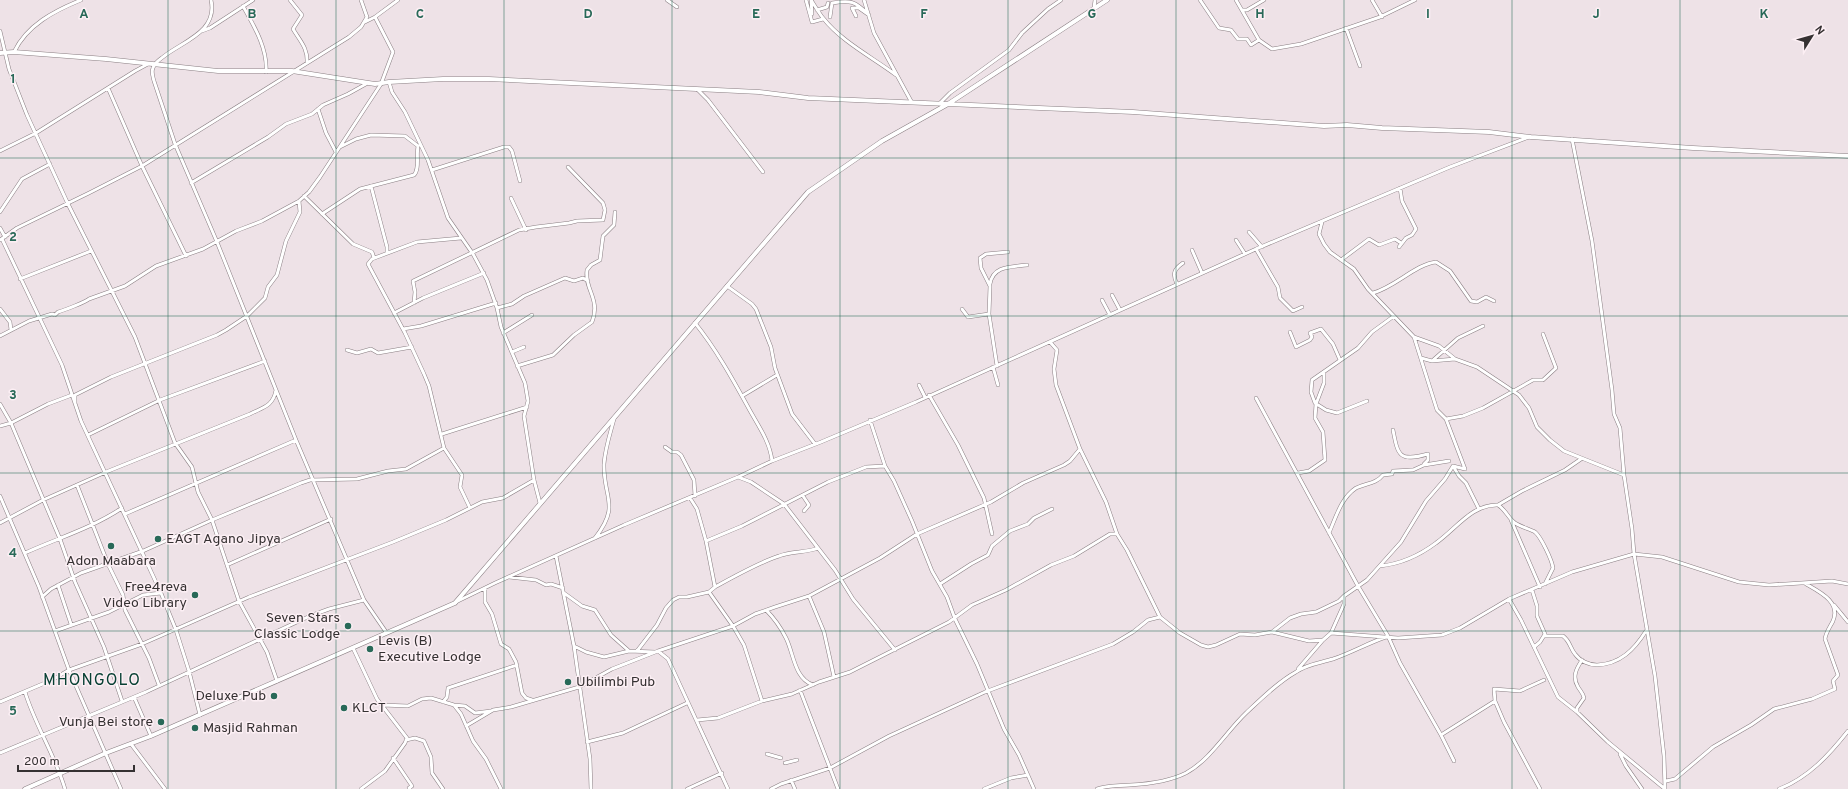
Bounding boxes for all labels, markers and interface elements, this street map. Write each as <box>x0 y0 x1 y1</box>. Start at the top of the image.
text: A <box>79 7 89 23</box>
text: B <box>248 7 257 23</box>
text: C <box>416 7 424 23</box>
text: D <box>583 7 593 23</box>
text: E <box>752 7 760 23</box>
text: F <box>920 7 928 23</box>
text: G <box>1088 7 1097 23</box>
text: H <box>1255 7 1265 23</box>
text: I <box>1426 7 1430 23</box>
text: J <box>1592 7 1600 23</box>
text: K <box>1759 7 1769 23</box>
north arrow <box>1792 16 1832 56</box>
text: N <box>1811 23 1827 38</box>
text: 1 <box>10 72 16 88</box>
text: 2 <box>9 230 17 246</box>
text: 3 <box>9 388 17 404</box>
place label: EAGT Agano Jipya <box>166 531 281 548</box>
marker: EAGT Agano Jipya <box>153 534 163 544</box>
marker: Adon Maabara <box>106 541 116 551</box>
text: 4 <box>9 546 17 562</box>
place label: Adon Maabara <box>66 553 156 570</box>
place label: Free4reva Video Library <box>103 579 187 612</box>
marker: Free4reva Video Library <box>190 590 200 600</box>
place label: Seven Stars Classic Lodge <box>254 610 340 643</box>
marker: Seven Stars Classic Lodge <box>343 621 353 631</box>
place label: Levis (B) Executive Lodge <box>378 633 481 666</box>
marker: Levis (B) Executive Lodge <box>365 644 375 654</box>
district label: MHONGOLO <box>43 671 141 691</box>
place label: Ubilimbi Pub <box>576 674 655 691</box>
marker: Ubilimbi Pub <box>563 677 573 687</box>
place label: Deluxe Pub <box>195 688 266 705</box>
marker: Deluxe Pub <box>269 691 279 701</box>
place label: KLCT <box>352 700 386 717</box>
marker: KLCT <box>339 703 349 713</box>
text: 5 <box>9 704 17 720</box>
place label: Vunja Bei store <box>59 714 153 731</box>
marker: Vunja Bei store <box>156 717 166 727</box>
place label: Masjid Rahman <box>203 720 298 737</box>
marker: Masjid Rahman <box>190 723 200 733</box>
scale bar <box>18 747 134 773</box>
text: 200 m <box>24 754 60 770</box>

